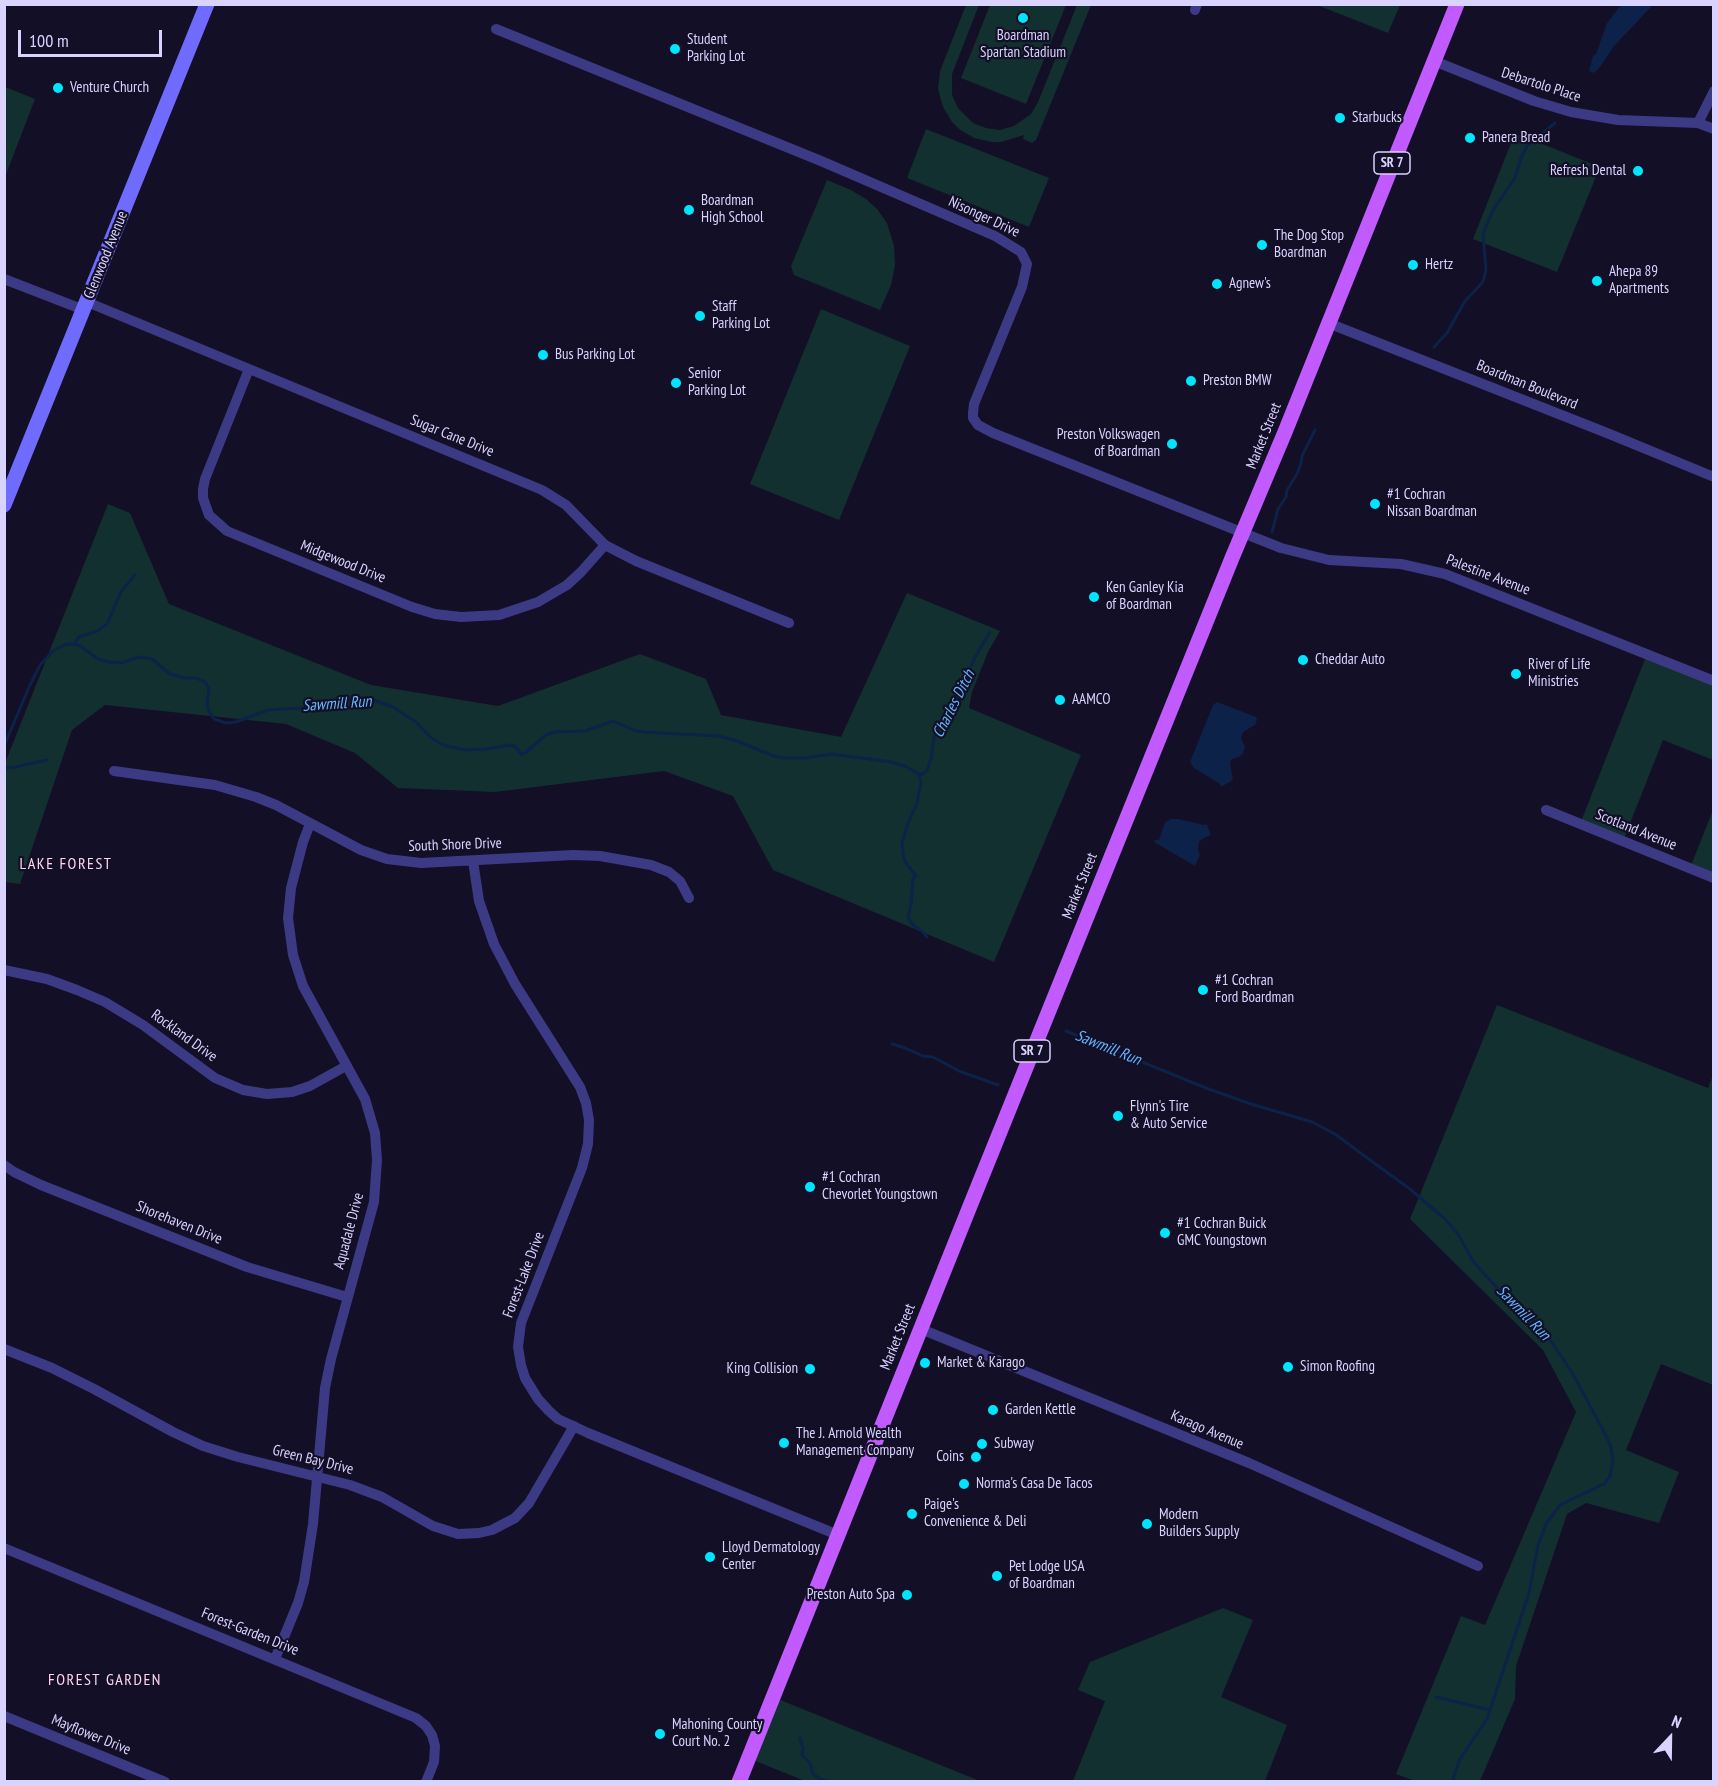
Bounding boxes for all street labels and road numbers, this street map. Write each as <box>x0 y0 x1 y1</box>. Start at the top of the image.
street label: Debartolo Place <box>1499 64 1583 106</box>
road number: SR 7 <box>1374 152 1410 174</box>
street label: Nisonger Drive <box>945 193 1023 241</box>
street label: Glenwood Avenue <box>80 209 132 301</box>
street label: Boardman Boulevard <box>1474 357 1580 413</box>
street label: Market Street <box>1243 400 1285 472</box>
street label: Sugar Cane Drive <box>408 411 496 461</box>
street label: Midgewood Drive <box>298 537 388 587</box>
street label: Palestine Avenue <box>1444 551 1532 599</box>
street label: Scotland Avenue <box>1593 806 1679 854</box>
street label: South Shore Drive <box>408 834 502 856</box>
street label: Market Street <box>1059 850 1101 922</box>
street label: Rockland Drive <box>147 1006 221 1066</box>
road number: SR 7 <box>1014 1040 1050 1062</box>
street label: Aquadale Drive <box>330 1191 368 1271</box>
street label: Shorehaven Drive <box>133 1198 225 1248</box>
street label: Forest-Lake Drive <box>499 1230 549 1320</box>
street label: Market Street <box>877 1301 919 1373</box>
street label: Karago Avenue <box>1168 1407 1246 1453</box>
street label: Green Bay Drive <box>271 1441 355 1479</box>
street label: Forest-Garden Drive <box>199 1604 301 1660</box>
street label: Mayflower Drive <box>49 1711 133 1759</box>

